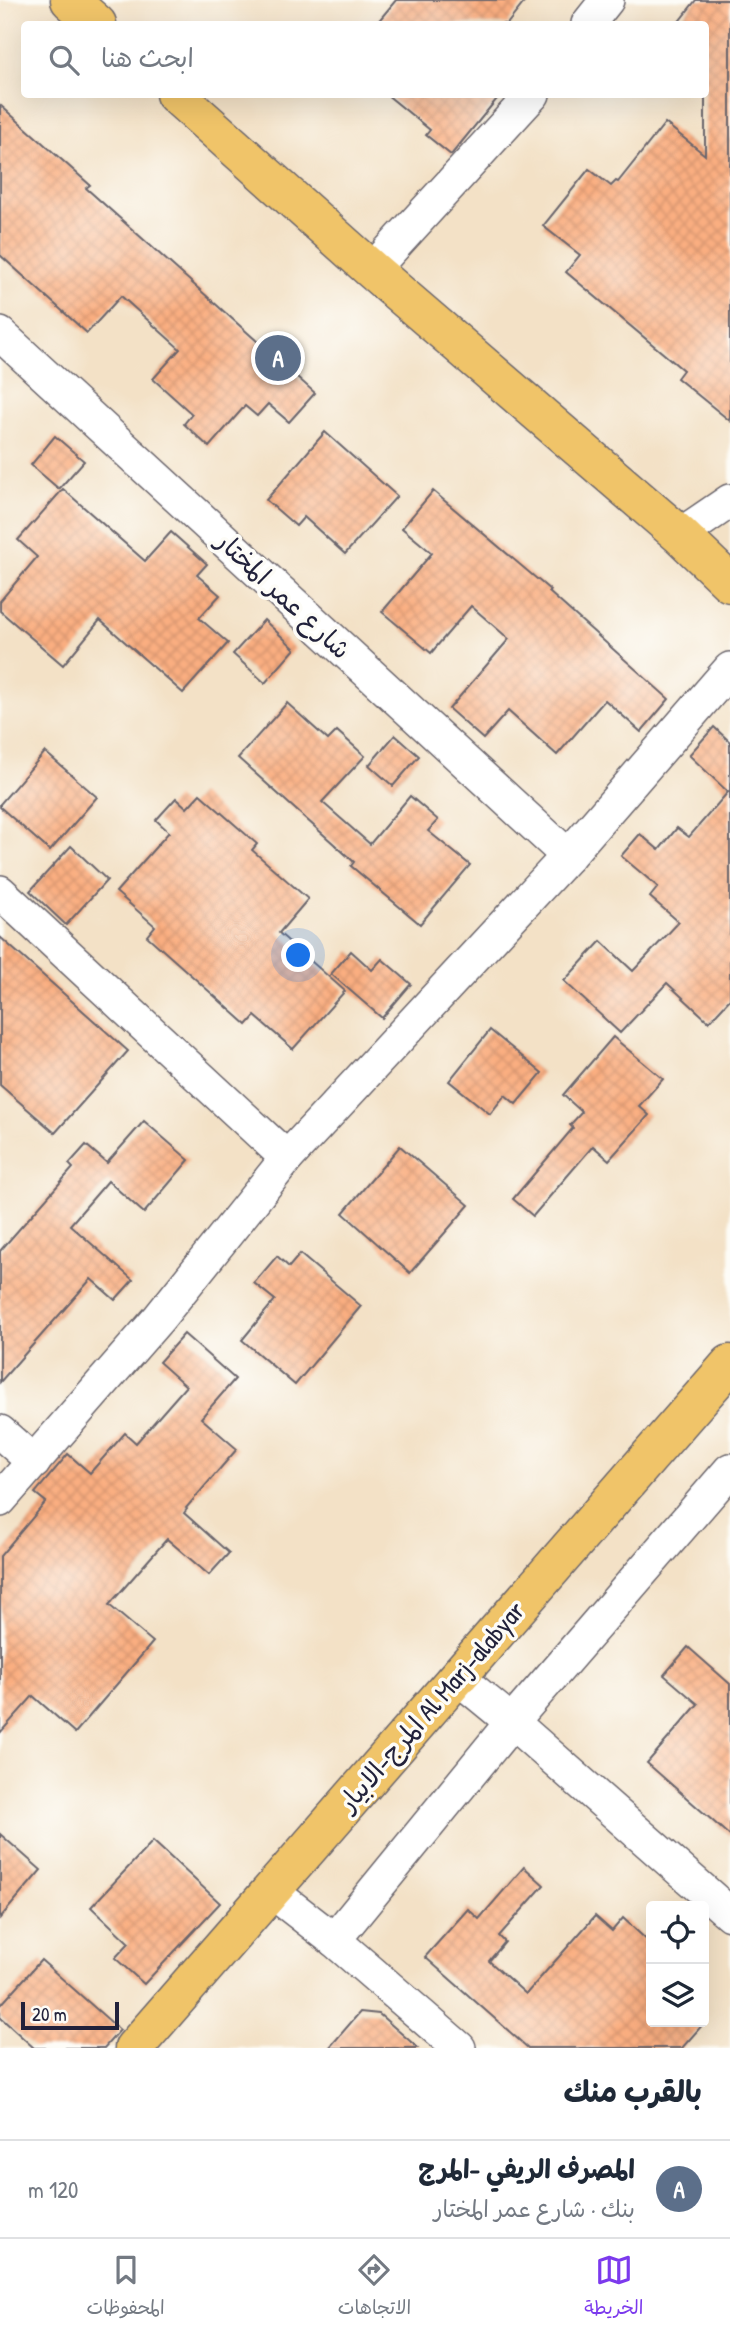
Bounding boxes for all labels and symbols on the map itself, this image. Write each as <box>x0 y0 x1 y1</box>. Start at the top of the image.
pin: A <box>255 332 301 384</box>
street label: شارع عمر المختار <box>207 522 359 667</box>
your location <box>281 938 315 972</box>
street label: المرج-الابيار Al Marj-alabyar <box>329 1593 533 1821</box>
scale bar <box>21 1999 119 2031</box>

